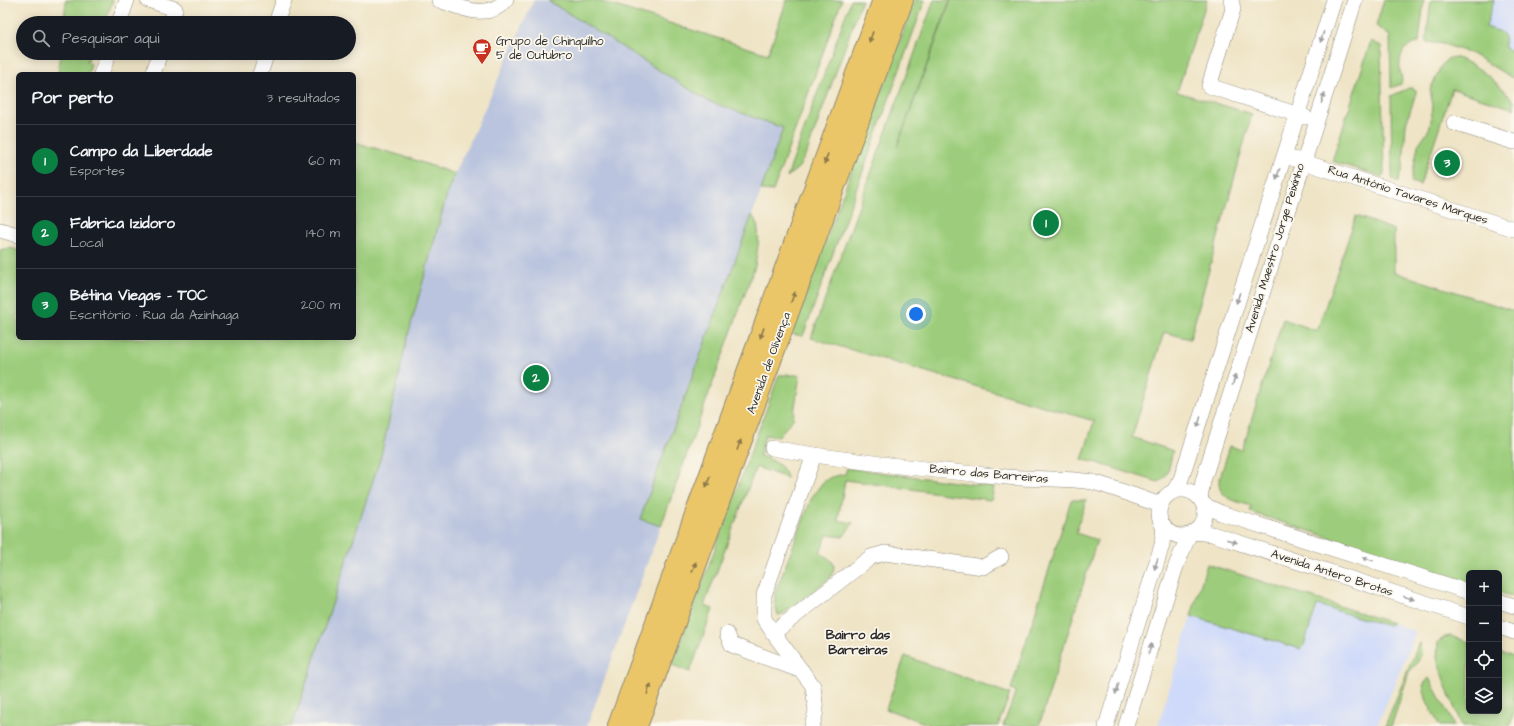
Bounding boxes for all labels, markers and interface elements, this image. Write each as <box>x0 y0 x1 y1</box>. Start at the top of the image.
search box <box>16 16 356 60</box>
icon: search <box>30 27 52 49</box>
text: Pesquisar aqui <box>62 28 159 49</box>
one-way arrow <box>867 31 873 43</box>
one-way arrow <box>1319 31 1325 43</box>
place label: Grupo de Chinquilho 5 de Outubro <box>496 33 604 64</box>
cafe icon: Grupo de Chinquilho 5 de Outubro <box>471 37 493 65</box>
text: Por perto <box>32 86 113 110</box>
text: 3 resultados <box>266 89 340 107</box>
one-way arrow <box>1320 92 1326 104</box>
text: Campo da Liberdade <box>70 141 213 162</box>
pin: 3 <box>1434 148 1460 178</box>
text: 1 <box>44 152 46 170</box>
text: 60 m <box>308 152 340 170</box>
one-way arrow <box>823 153 829 165</box>
street label: Avenida Maestro Jorge Peixinho <box>1241 161 1310 335</box>
street label: Rua António Tavares Marques <box>1326 161 1490 229</box>
text: Esportes <box>70 162 125 180</box>
one-way arrow <box>1275 169 1281 181</box>
pin: 1 <box>1033 208 1059 238</box>
text: Fabrica Izidoro <box>70 213 175 234</box>
text: 2 <box>41 224 49 242</box>
text: 140 m <box>306 224 340 242</box>
text: Local <box>70 234 103 252</box>
text: Bétina Viegas - TOC <box>70 285 208 306</box>
one-way arrow <box>790 290 796 302</box>
one-way arrow <box>1235 293 1241 305</box>
text: 3 <box>42 296 48 314</box>
text: 200 m <box>301 296 340 314</box>
your location <box>906 304 926 324</box>
text: Escritório · Rua da Azinhaga <box>70 306 239 324</box>
street label: Avenida de Olivença <box>743 310 795 416</box>
one-way arrow <box>759 328 765 340</box>
pin: 2 <box>523 363 549 393</box>
one-way arrow <box>1231 374 1237 386</box>
one-way arrow <box>1196 416 1202 428</box>
one-way arrow <box>736 439 742 451</box>
street label: Bairro das Barreiras <box>929 460 1049 488</box>
one-way arrow <box>705 476 711 488</box>
one-way arrow <box>1226 538 1238 544</box>
street label: Avenida Antero Brotas <box>1269 545 1395 601</box>
one-way arrow <box>1361 556 1373 562</box>
one-way arrow <box>1153 559 1159 571</box>
one-way arrow <box>691 561 697 573</box>
map controls <box>1466 570 1502 714</box>
button: + <box>1466 570 1502 606</box>
one-way arrow <box>1403 595 1415 601</box>
button: − <box>1466 606 1502 642</box>
district label: Bairro das Barreiras <box>826 626 891 659</box>
one-way arrow <box>1147 642 1153 654</box>
button: locate <box>1466 642 1502 678</box>
button: layers <box>1466 678 1502 714</box>
one-way arrow <box>647 683 653 695</box>
one-way arrow <box>1114 683 1120 695</box>

